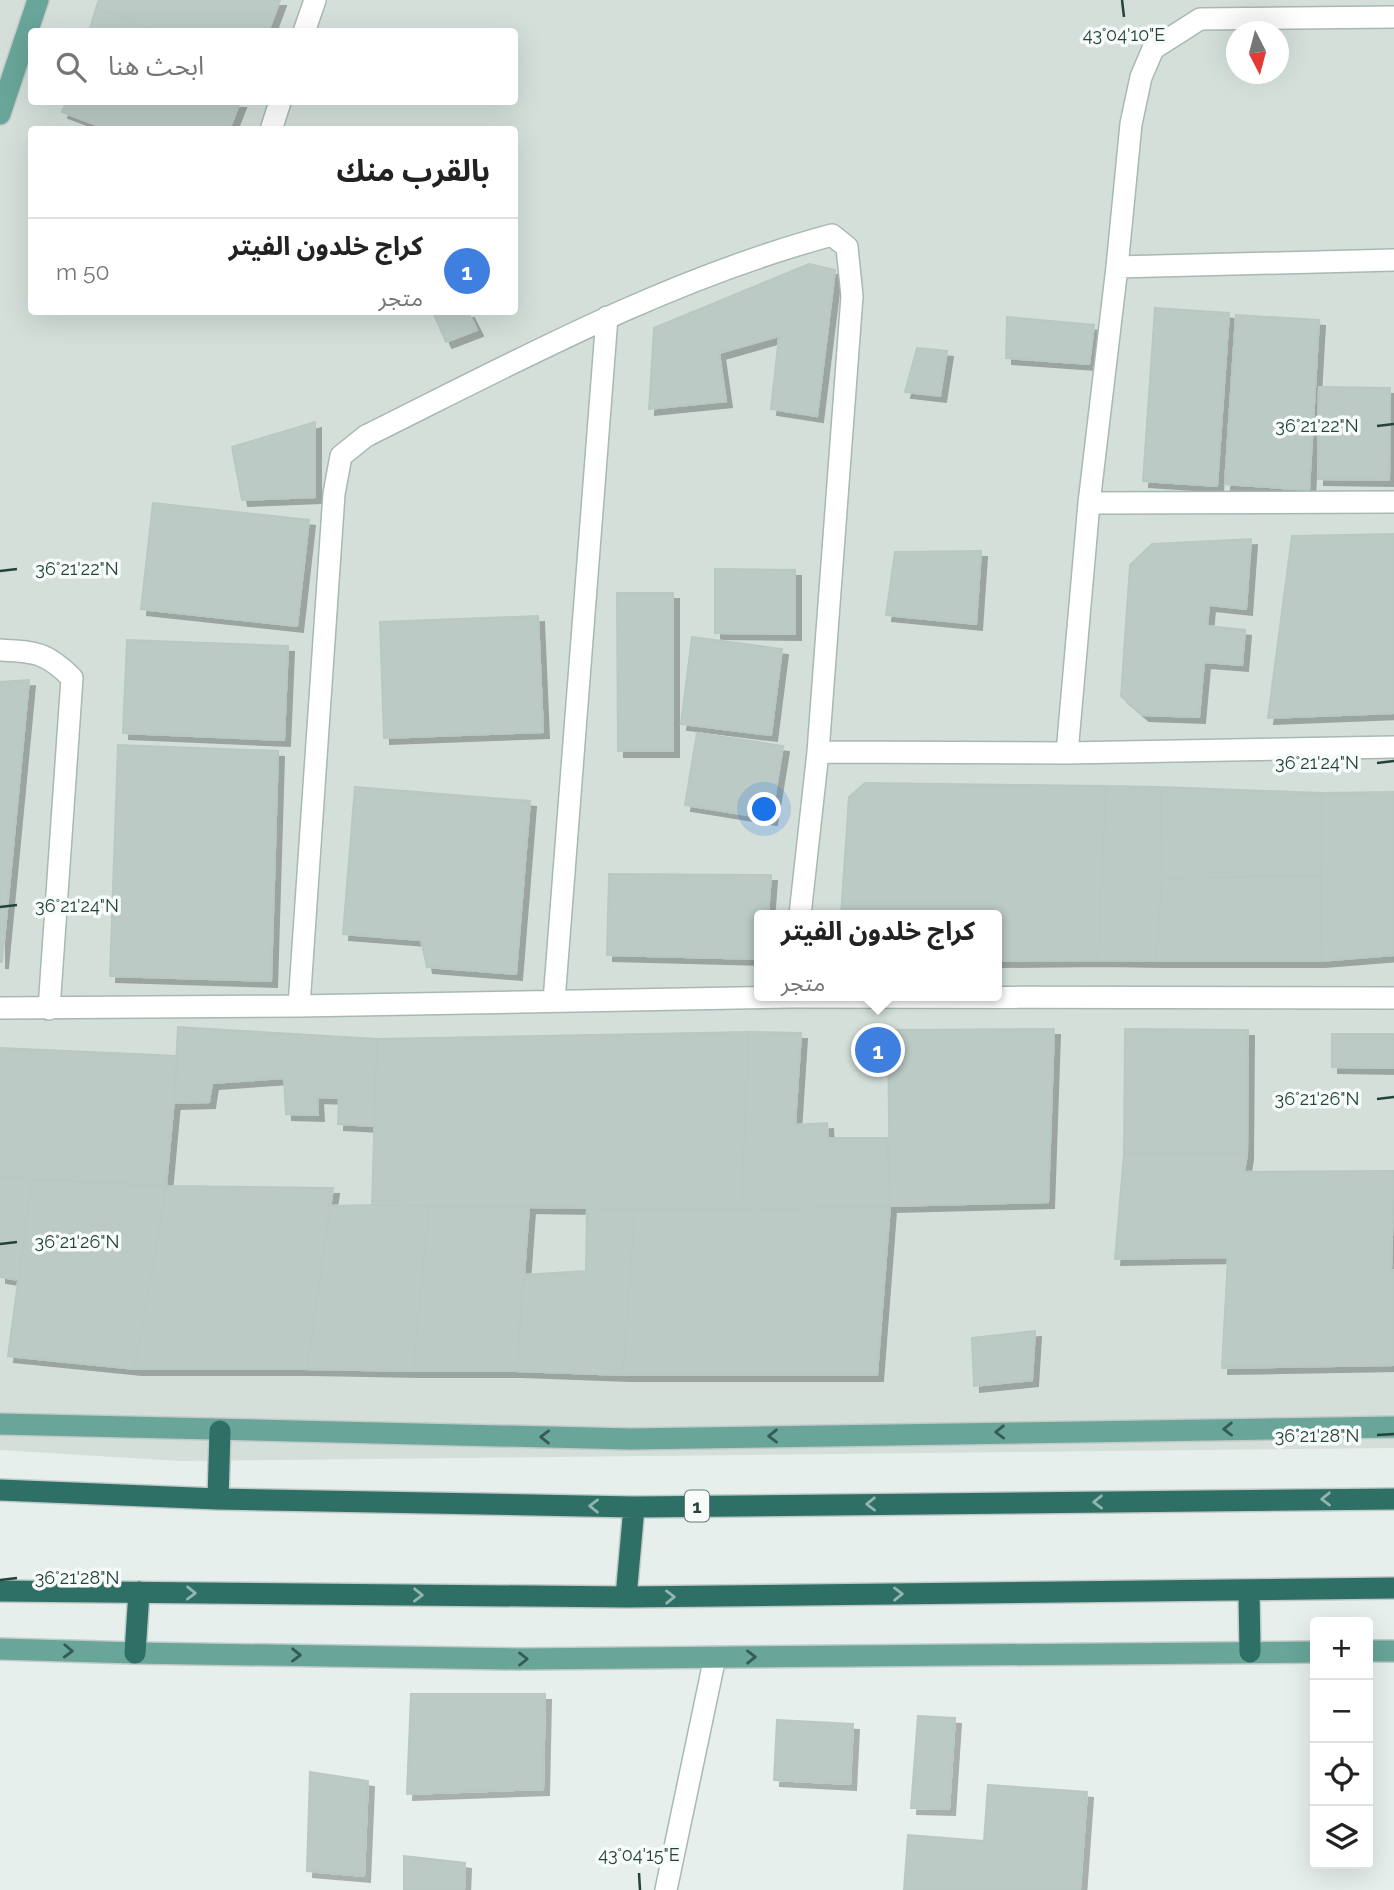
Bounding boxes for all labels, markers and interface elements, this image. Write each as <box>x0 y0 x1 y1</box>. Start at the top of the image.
north arrow <box>1226 21 1289 84</box>
text: 43°04'10"E <box>1083 24 1165 45</box>
search box <box>28 28 518 105</box>
icon: search <box>52 48 90 86</box>
text: ابحث هنا <box>108 51 204 81</box>
text: بالقرب منك <box>337 153 490 188</box>
text: كراج خلدون الفيتر <box>229 231 423 261</box>
text: 50 m <box>56 258 110 285</box>
text: 1 <box>461 258 473 285</box>
text: متجر <box>379 284 423 311</box>
text: 36°21'22"N <box>1275 415 1359 436</box>
text: 36°21'22"N <box>35 558 119 579</box>
text: 36°21'24"N <box>1275 752 1359 773</box>
your location <box>747 792 781 826</box>
text: 36°21'24"N <box>35 895 119 916</box>
popup <box>754 910 1002 1001</box>
text: كراج خلدون الفيتر <box>781 916 975 946</box>
text: متجر <box>781 969 825 996</box>
pin: 1 <box>855 1024 901 1076</box>
text: 36°21'26"N <box>1275 1088 1359 1109</box>
text: 36°21'26"N <box>35 1231 119 1252</box>
one-way arrow <box>1222 1421 1233 1437</box>
one-way arrow <box>995 1424 1005 1440</box>
text: 36°21'28"N <box>1275 1425 1359 1446</box>
one-way arrow <box>767 1428 778 1444</box>
one-way arrow <box>540 1429 550 1445</box>
road number: 1 <box>685 1490 709 1522</box>
one-way arrow <box>1320 1492 1331 1507</box>
one-way arrow <box>1093 1494 1103 1510</box>
one-way arrow <box>865 1497 876 1512</box>
one-way arrow <box>589 1498 599 1514</box>
text: 36°21'28"N <box>35 1567 119 1588</box>
one-way arrow <box>186 1585 196 1601</box>
one-way arrow <box>413 1587 424 1603</box>
one-way arrow <box>892 1587 903 1602</box>
one-way arrow <box>665 1589 676 1605</box>
map controls <box>1310 1617 1373 1869</box>
button: + <box>1310 1617 1373 1680</box>
one-way arrow <box>63 1643 74 1659</box>
one-way arrow <box>291 1647 301 1663</box>
one-way arrow <box>746 1649 756 1665</box>
one-way arrow <box>518 1651 529 1667</box>
button: − <box>1310 1680 1373 1743</box>
button: locate <box>1310 1743 1373 1806</box>
button: layers <box>1310 1806 1373 1869</box>
text: 43°04'15"E <box>598 1844 680 1865</box>

